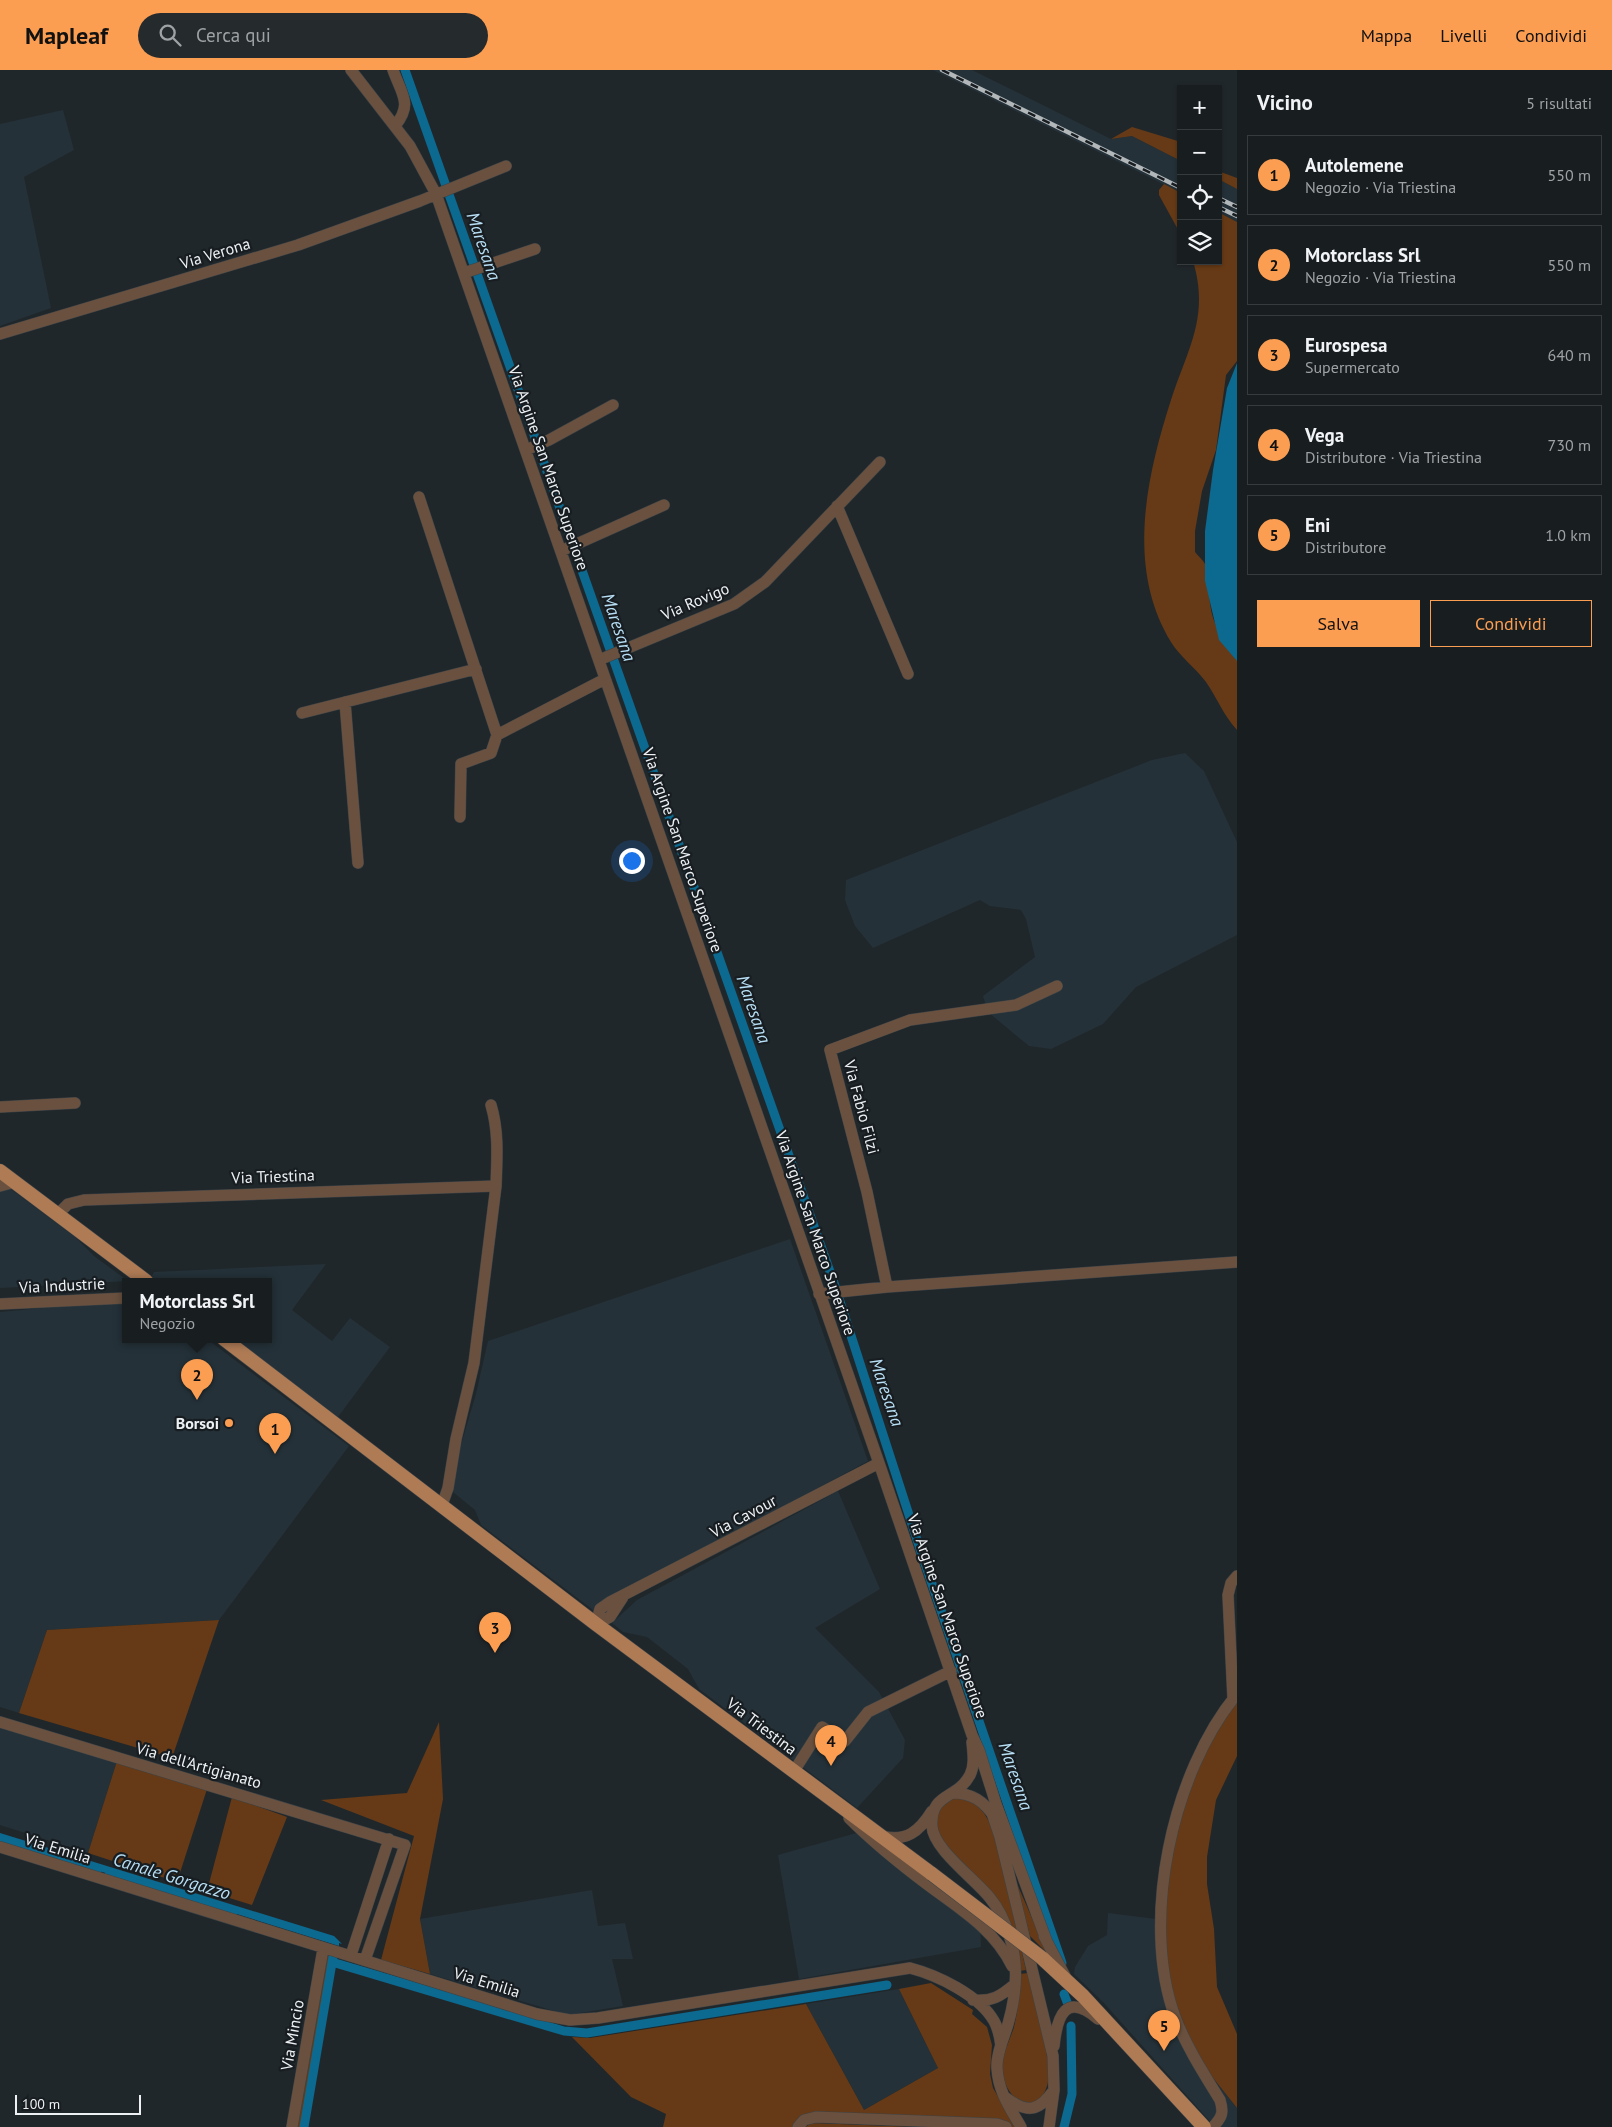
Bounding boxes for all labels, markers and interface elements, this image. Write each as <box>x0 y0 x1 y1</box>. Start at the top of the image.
search box <box>138 13 488 58</box>
text: Mapleaf <box>25 20 108 51</box>
icon: search <box>156 21 184 49</box>
text: Cerca qui <box>196 23 271 47</box>
text: Mappa <box>1361 24 1412 47</box>
text: Livelli <box>1440 24 1487 47</box>
text: Condividi <box>1515 24 1587 47</box>
map controls <box>1177 85 1222 265</box>
button: + <box>1177 85 1222 130</box>
text: Vicino <box>1257 89 1313 116</box>
text: 5 risultati <box>1526 93 1592 113</box>
button: − <box>1177 130 1222 175</box>
text: Autolemene <box>1305 153 1404 177</box>
text: 1 <box>1269 165 1279 185</box>
text: 550 m <box>1548 165 1591 185</box>
button: locate <box>1177 175 1222 220</box>
text: Negozio · Via Triestina <box>1305 177 1456 197</box>
water label: Maresana <box>462 209 506 283</box>
button: layers <box>1177 220 1222 265</box>
street label: Via Verona <box>177 233 252 273</box>
text: Motorclass Srl <box>1305 243 1420 267</box>
text: 2 <box>1269 255 1279 275</box>
text: 550 m <box>1548 255 1591 275</box>
text: Negozio · Via Triestina <box>1305 267 1456 287</box>
text: Eurospesa <box>1305 333 1387 357</box>
text: 3 <box>1269 345 1279 365</box>
text: 640 m <box>1548 345 1591 365</box>
text: Supermercato <box>1305 357 1400 377</box>
street label: Via Argine San Marco Superiore <box>504 362 593 573</box>
text: Vega <box>1305 423 1344 447</box>
text: 4 <box>1269 435 1279 455</box>
text: 730 m <box>1548 435 1591 455</box>
text: Distributore · Via Triestina <box>1305 447 1482 467</box>
text: Eni <box>1305 513 1330 537</box>
text: 5 <box>1269 525 1279 545</box>
text: 1.0 km <box>1545 525 1591 545</box>
text: Distributore <box>1305 537 1386 557</box>
street label: Via Rovigo <box>657 578 732 625</box>
water label: Maresana <box>597 590 641 664</box>
button: Salva <box>1257 600 1420 647</box>
button: Condividi <box>1430 600 1592 647</box>
street label: Via Argine San Marco Superiore <box>638 744 727 955</box>
your location <box>619 848 645 874</box>
water label: Maresana <box>732 972 776 1046</box>
street label: Via Fabio Filzi <box>840 1057 884 1156</box>
street label: Via Argine San Marco Superiore <box>771 1127 860 1338</box>
street label: Via Triestina <box>230 1165 315 1187</box>
street label: Via Industrie <box>17 1273 106 1297</box>
popup <box>122 1278 272 1343</box>
text: Motorclass Srl <box>139 1289 255 1313</box>
text: Negozio <box>139 1313 195 1333</box>
water label: Maresana <box>865 1355 909 1429</box>
pin: 2 <box>181 1359 213 1400</box>
place label: Borsoi <box>176 1413 219 1433</box>
pin: 1 <box>259 1413 291 1454</box>
marker: Borsoi <box>223 1417 235 1429</box>
street label: Via Cavour <box>705 1490 780 1542</box>
street label: Via Argine San Marco Superiore <box>903 1510 992 1721</box>
pin: 3 <box>479 1612 511 1653</box>
street label: Via Triestina <box>722 1692 801 1759</box>
pin: 4 <box>815 1725 847 1766</box>
street label: Via dell'Artigianato <box>133 1737 264 1792</box>
water label: Maresana <box>994 1739 1038 1813</box>
street label: Via Emilia <box>21 1828 94 1868</box>
water label: Canale Gorgazzo <box>111 1847 233 1905</box>
street label: Via Emilia <box>450 1962 523 2002</box>
street label: Via Mincio <box>276 1998 308 2073</box>
pin: 5 <box>1148 2010 1180 2051</box>
scale bar <box>15 2092 141 2115</box>
text: 100 m <box>22 2095 60 2113</box>

